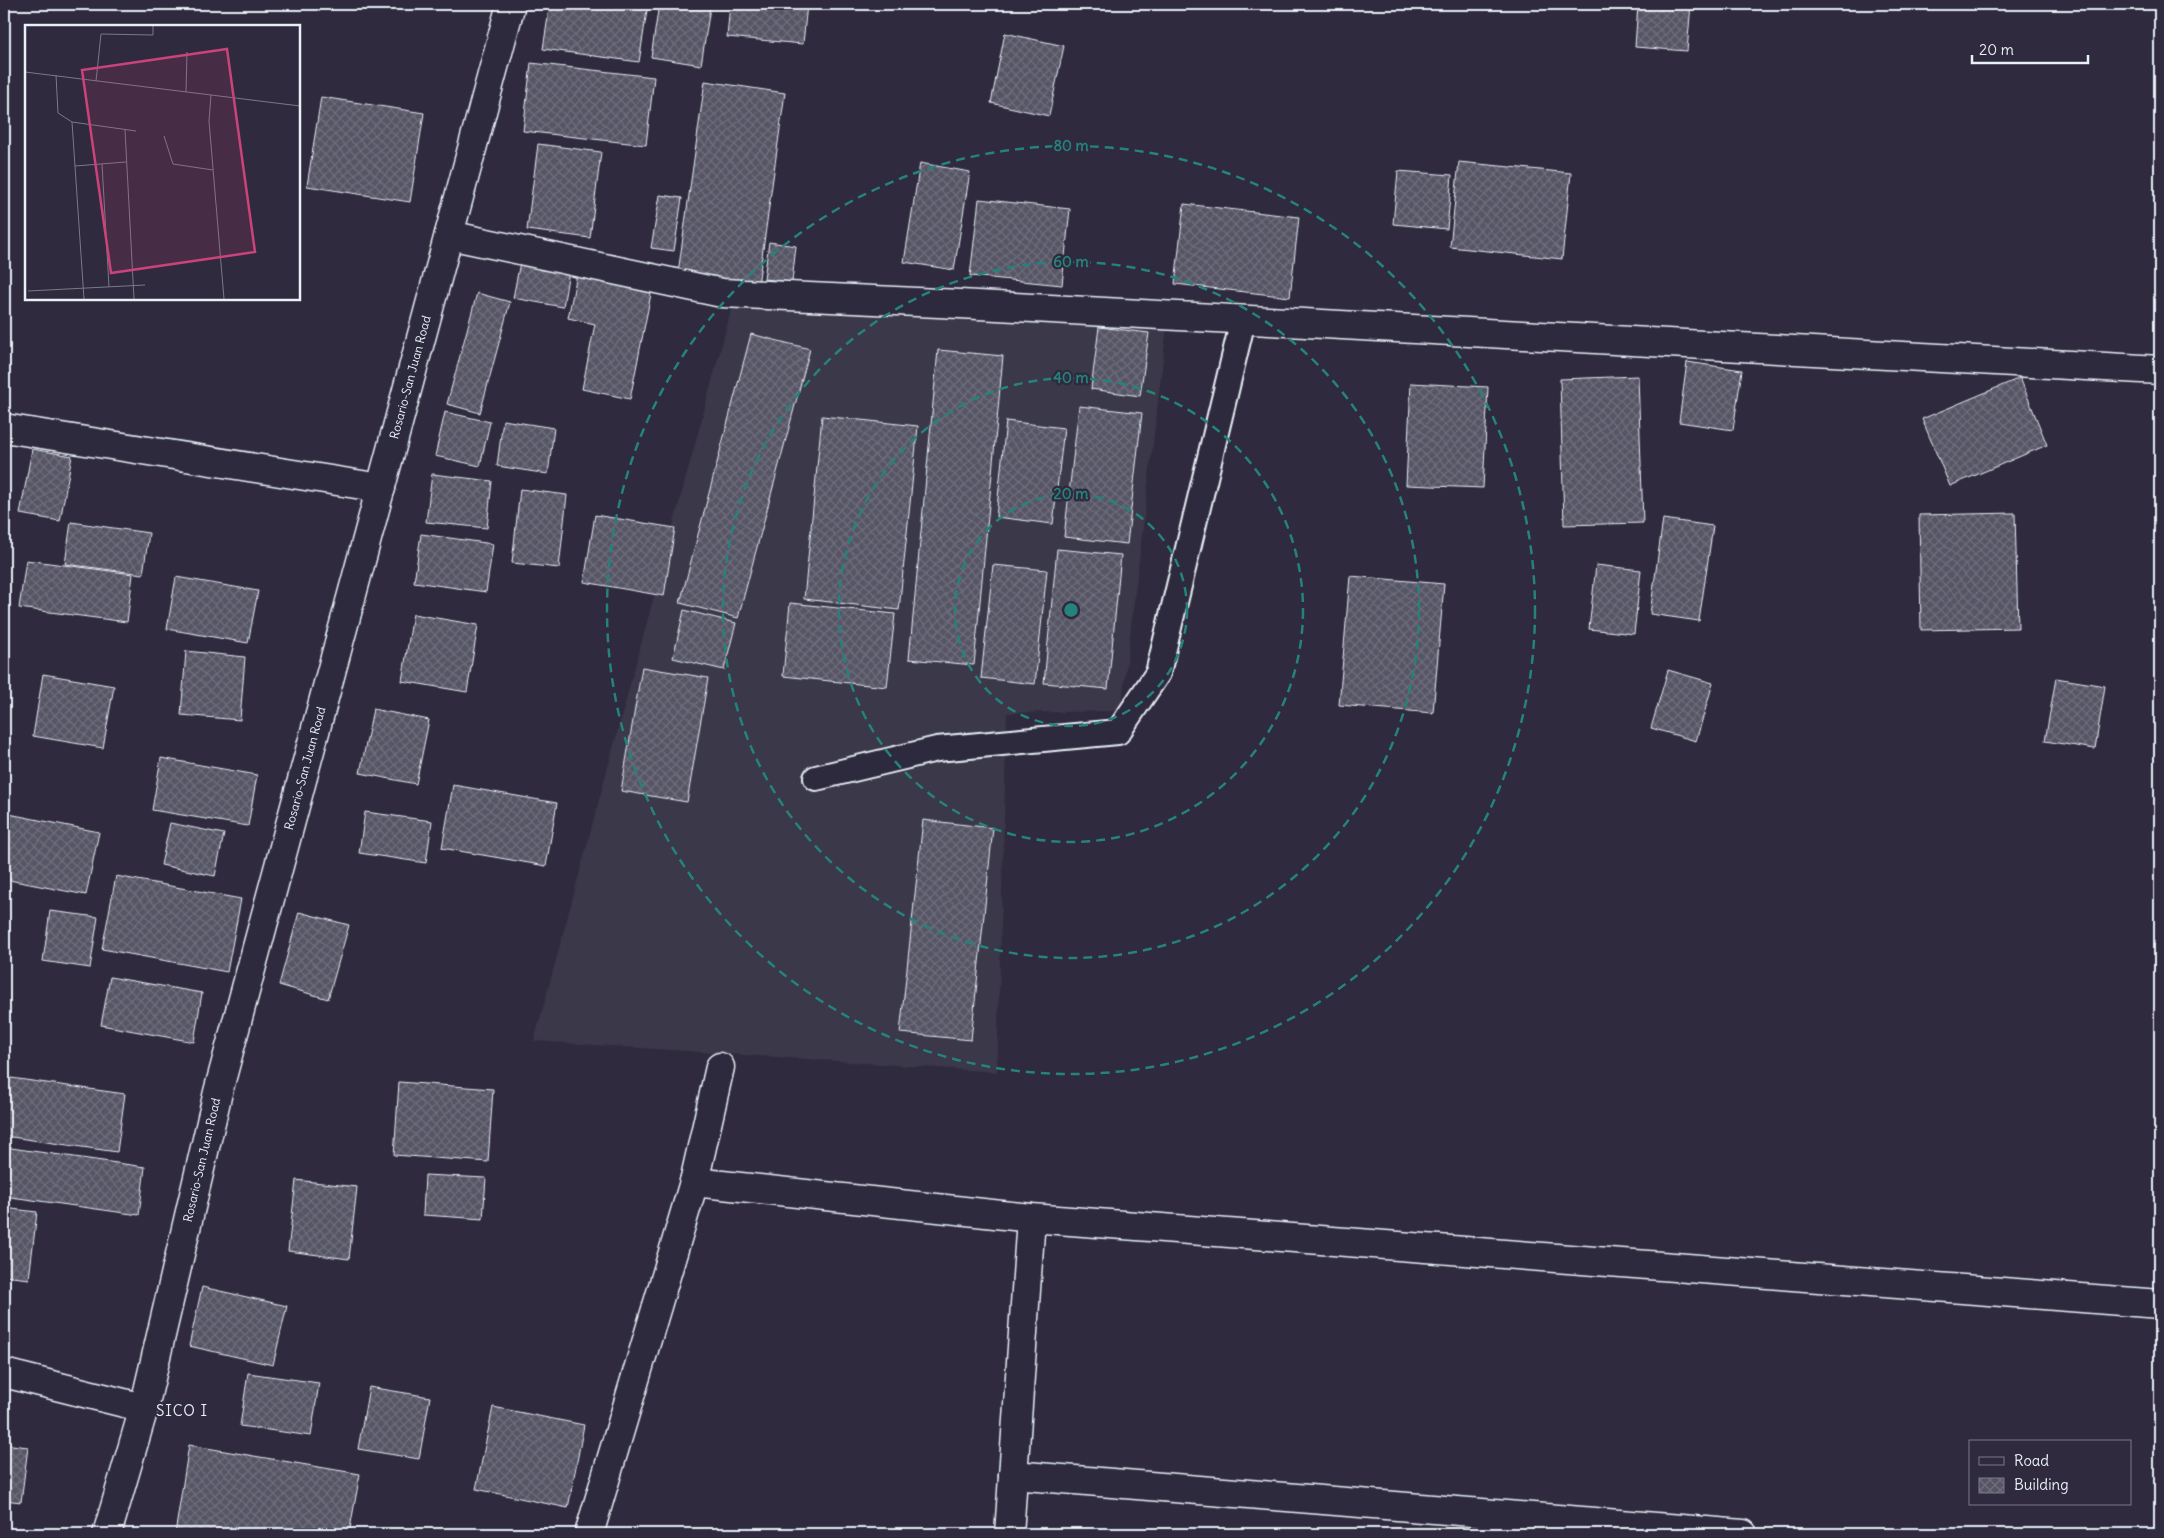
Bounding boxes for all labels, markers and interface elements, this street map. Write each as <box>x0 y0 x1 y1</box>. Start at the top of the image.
inset map <box>25 25 300 300</box>
scale bar <box>1972 32 2088 64</box>
text: 20 m <box>1979 40 2014 59</box>
text: 80 m <box>1053 136 1089 155</box>
text: 60 m <box>1053 252 1089 271</box>
street label: Rosario-San Juan Road <box>386 314 434 440</box>
text: 40 m <box>1053 368 1089 387</box>
text: 20 m <box>1054 484 1088 503</box>
centre of rings <box>1062 601 1080 619</box>
street label: Rosario-San Juan Road <box>281 705 328 832</box>
street label: Rosario-San Juan Road <box>180 1096 223 1223</box>
district label: SICO I <box>156 1401 208 1420</box>
legend <box>1969 1440 2132 1506</box>
text: Road <box>2014 1451 2049 1470</box>
text: Building <box>2014 1475 2069 1494</box>

